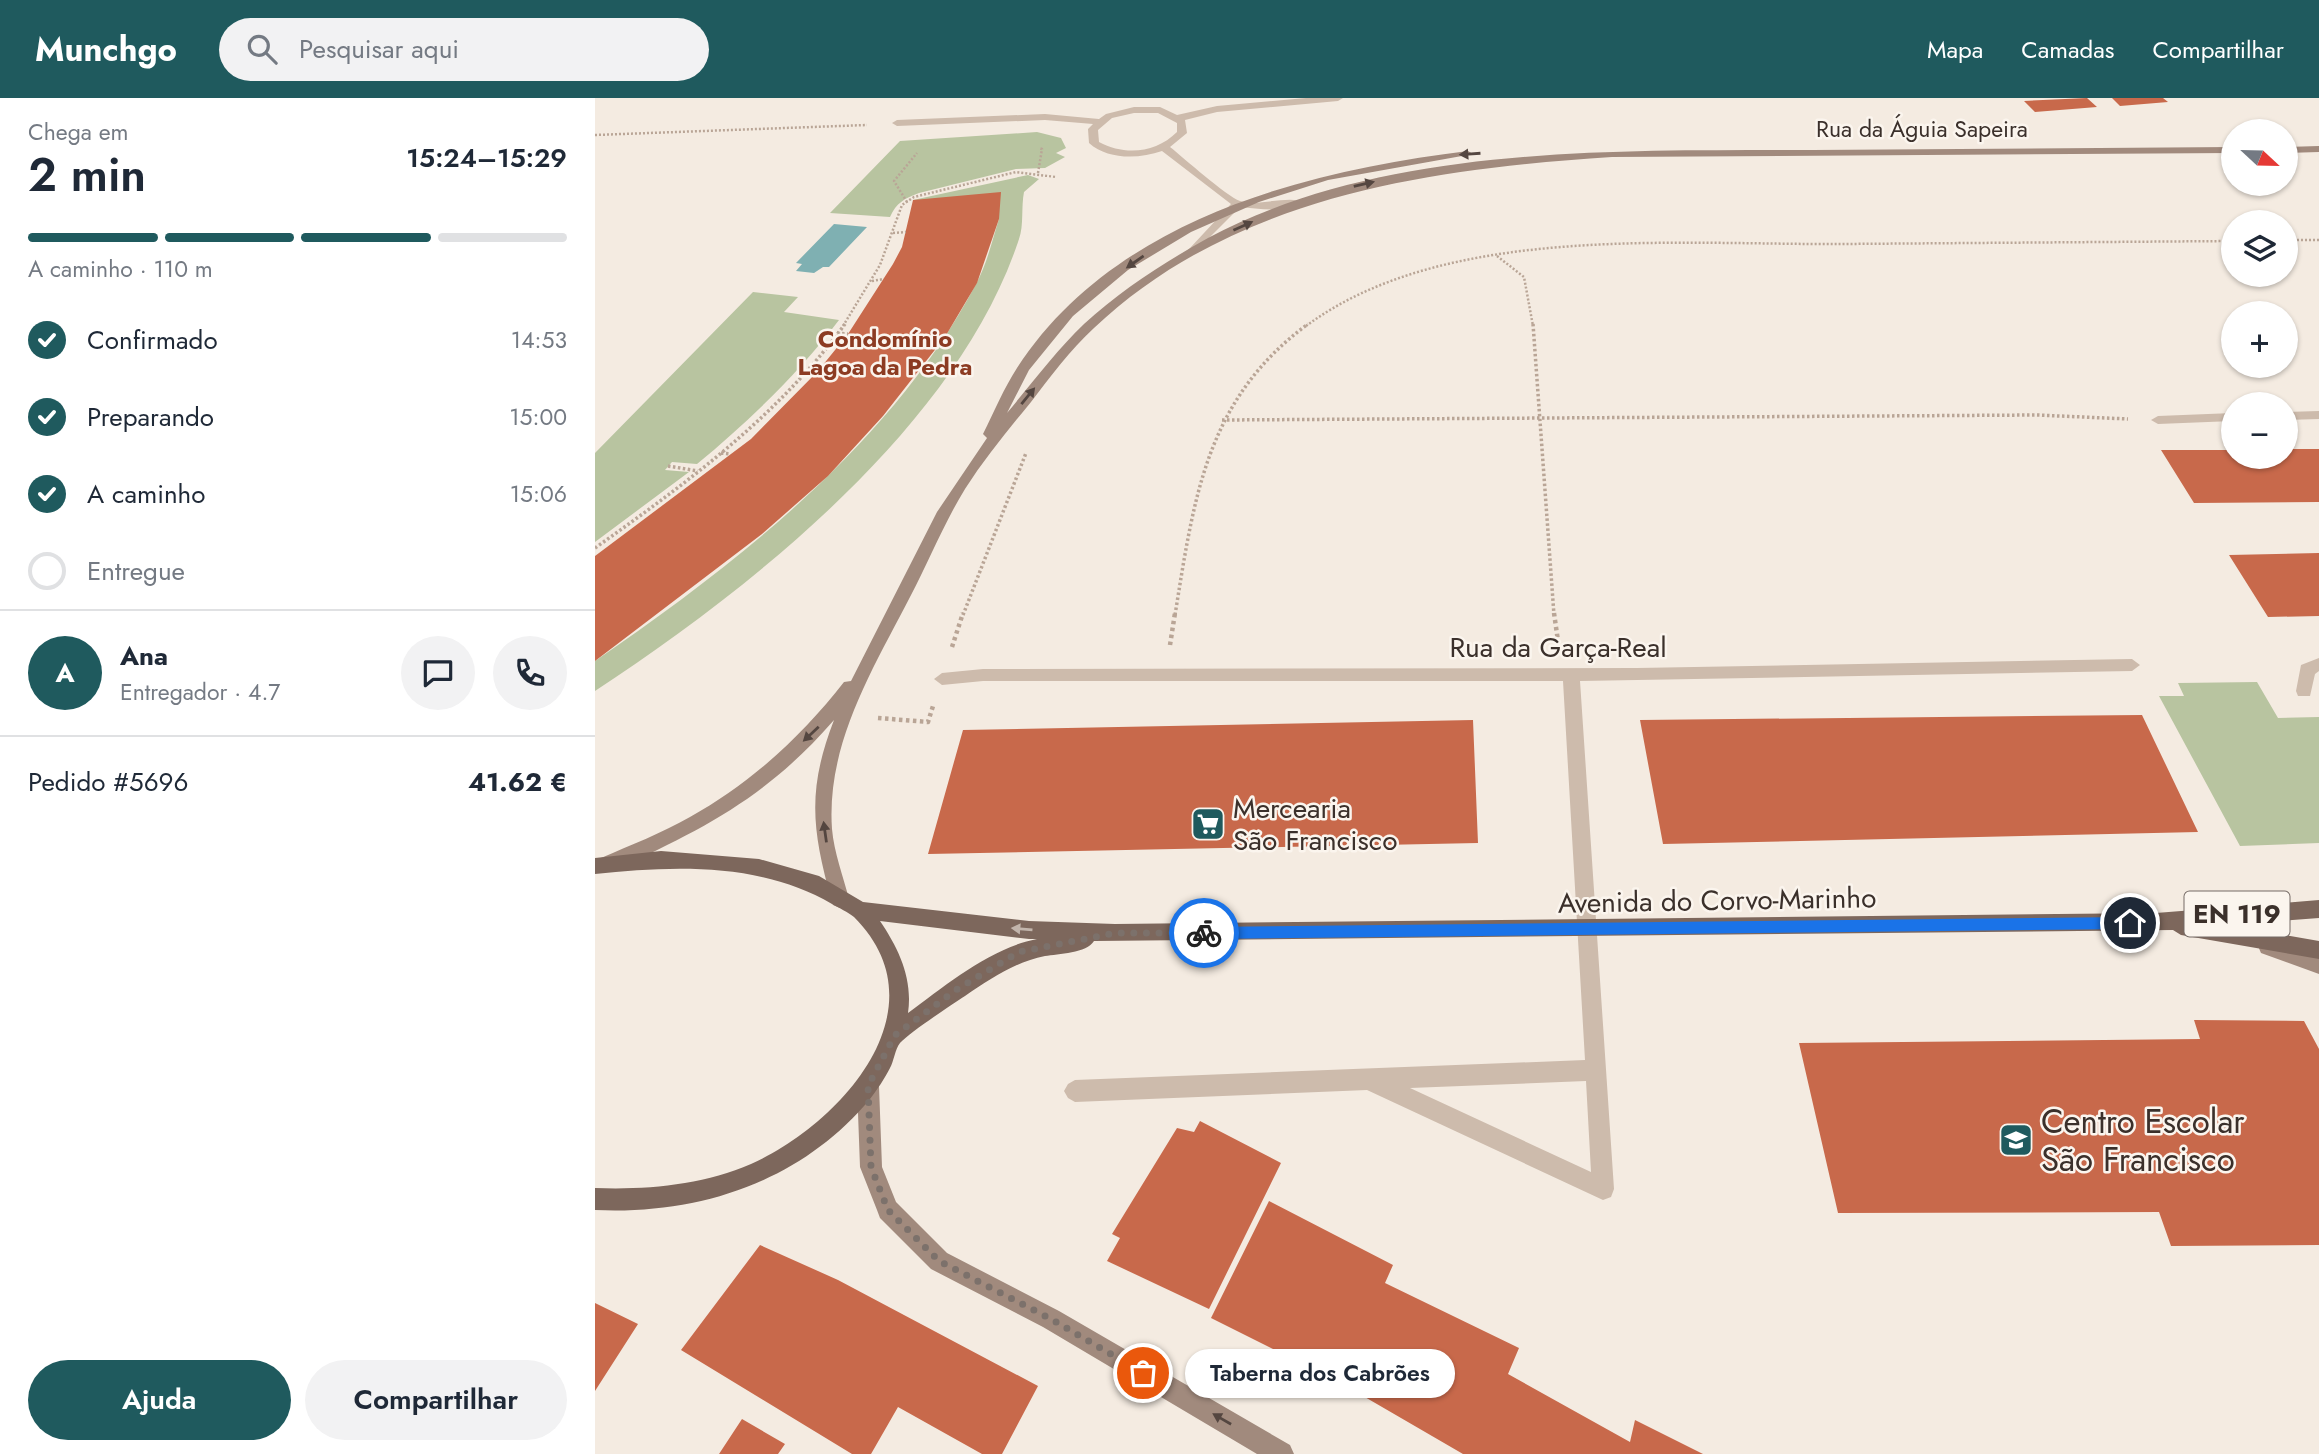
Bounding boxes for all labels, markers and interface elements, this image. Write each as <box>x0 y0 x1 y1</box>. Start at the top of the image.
search box <box>219 18 709 81</box>
text: Munchgo <box>35 26 177 73</box>
icon: search <box>243 30 281 68</box>
text: Pesquisar aqui <box>299 30 459 68</box>
text: Mapa <box>1927 32 1983 67</box>
text: Camadas <box>2021 32 2114 67</box>
text: Compartilhar <box>2152 32 2284 67</box>
street label: Rua da Águia Sapeira <box>1816 112 2028 146</box>
text: Chega em <box>28 115 129 149</box>
north arrow <box>2221 119 2298 196</box>
map controls <box>2221 119 2298 469</box>
text: 15:24–15:29 <box>406 139 567 177</box>
text: 2 min <box>28 142 146 208</box>
one-way arrow <box>1459 149 1481 160</box>
one-way arrow <box>1353 178 1375 189</box>
button: layers <box>2221 210 2298 287</box>
one-way arrow <box>1232 220 1253 231</box>
text: A caminho · 110 m <box>28 252 213 286</box>
one-way arrow <box>1125 255 1144 268</box>
button: + <box>2221 301 2298 378</box>
icon: check <box>28 321 66 359</box>
text: Confirmado <box>87 321 218 359</box>
district label: Condomínio Lagoa da Pedra <box>797 321 973 384</box>
text: 14:53 <box>511 323 567 357</box>
one-way arrow <box>1021 387 1036 405</box>
button: − <box>2221 392 2298 469</box>
icon: check <box>28 398 66 436</box>
text: Preparando <box>87 398 214 436</box>
text: 15:00 <box>509 400 567 434</box>
icon: check <box>28 475 66 513</box>
text: A caminho <box>87 475 205 513</box>
text: 15:06 <box>510 477 567 511</box>
text: Entregue <box>87 552 185 590</box>
street label: Rua da Garça-Real <box>1449 627 1667 668</box>
button: chat <box>401 636 475 710</box>
button: phone <box>493 636 567 710</box>
text: Ana <box>120 637 168 675</box>
text: A <box>55 654 75 692</box>
text: Entregador · 4.7 <box>120 675 280 709</box>
one-way arrow <box>803 726 820 742</box>
text: Pedido #5696 <box>28 763 189 801</box>
text: 41.62 € <box>468 763 567 801</box>
place label: Mercearia São Francisco <box>1233 788 1397 861</box>
supermarket icon: Mercearia São Francisco <box>1189 805 1227 843</box>
one-way arrow <box>819 821 830 843</box>
street label: Avenida do Corvo-Marinho <box>1557 877 1877 924</box>
road number: EN 119 <box>2185 892 2289 936</box>
pin <box>2100 893 2160 953</box>
courier <box>1169 898 1239 968</box>
icon: home <box>2111 904 2149 942</box>
icon: bike <box>1185 914 1223 952</box>
one-way arrow <box>1011 923 1033 934</box>
place label: Centro Escolar São Francisco <box>2041 1098 2245 1183</box>
school or university icon: Centro Escolar São Francisco <box>1997 1121 2035 1159</box>
pin <box>1113 1343 1173 1403</box>
callout: Taberna dos Cabrões <box>1185 1348 1455 1398</box>
icon: bag <box>1124 1354 1162 1392</box>
text: Taberna dos Cabrões <box>1210 1356 1430 1390</box>
button: Ajuda <box>28 1360 291 1440</box>
button: Compartilhar <box>305 1360 567 1440</box>
one-way arrow <box>1213 1413 1232 1426</box>

